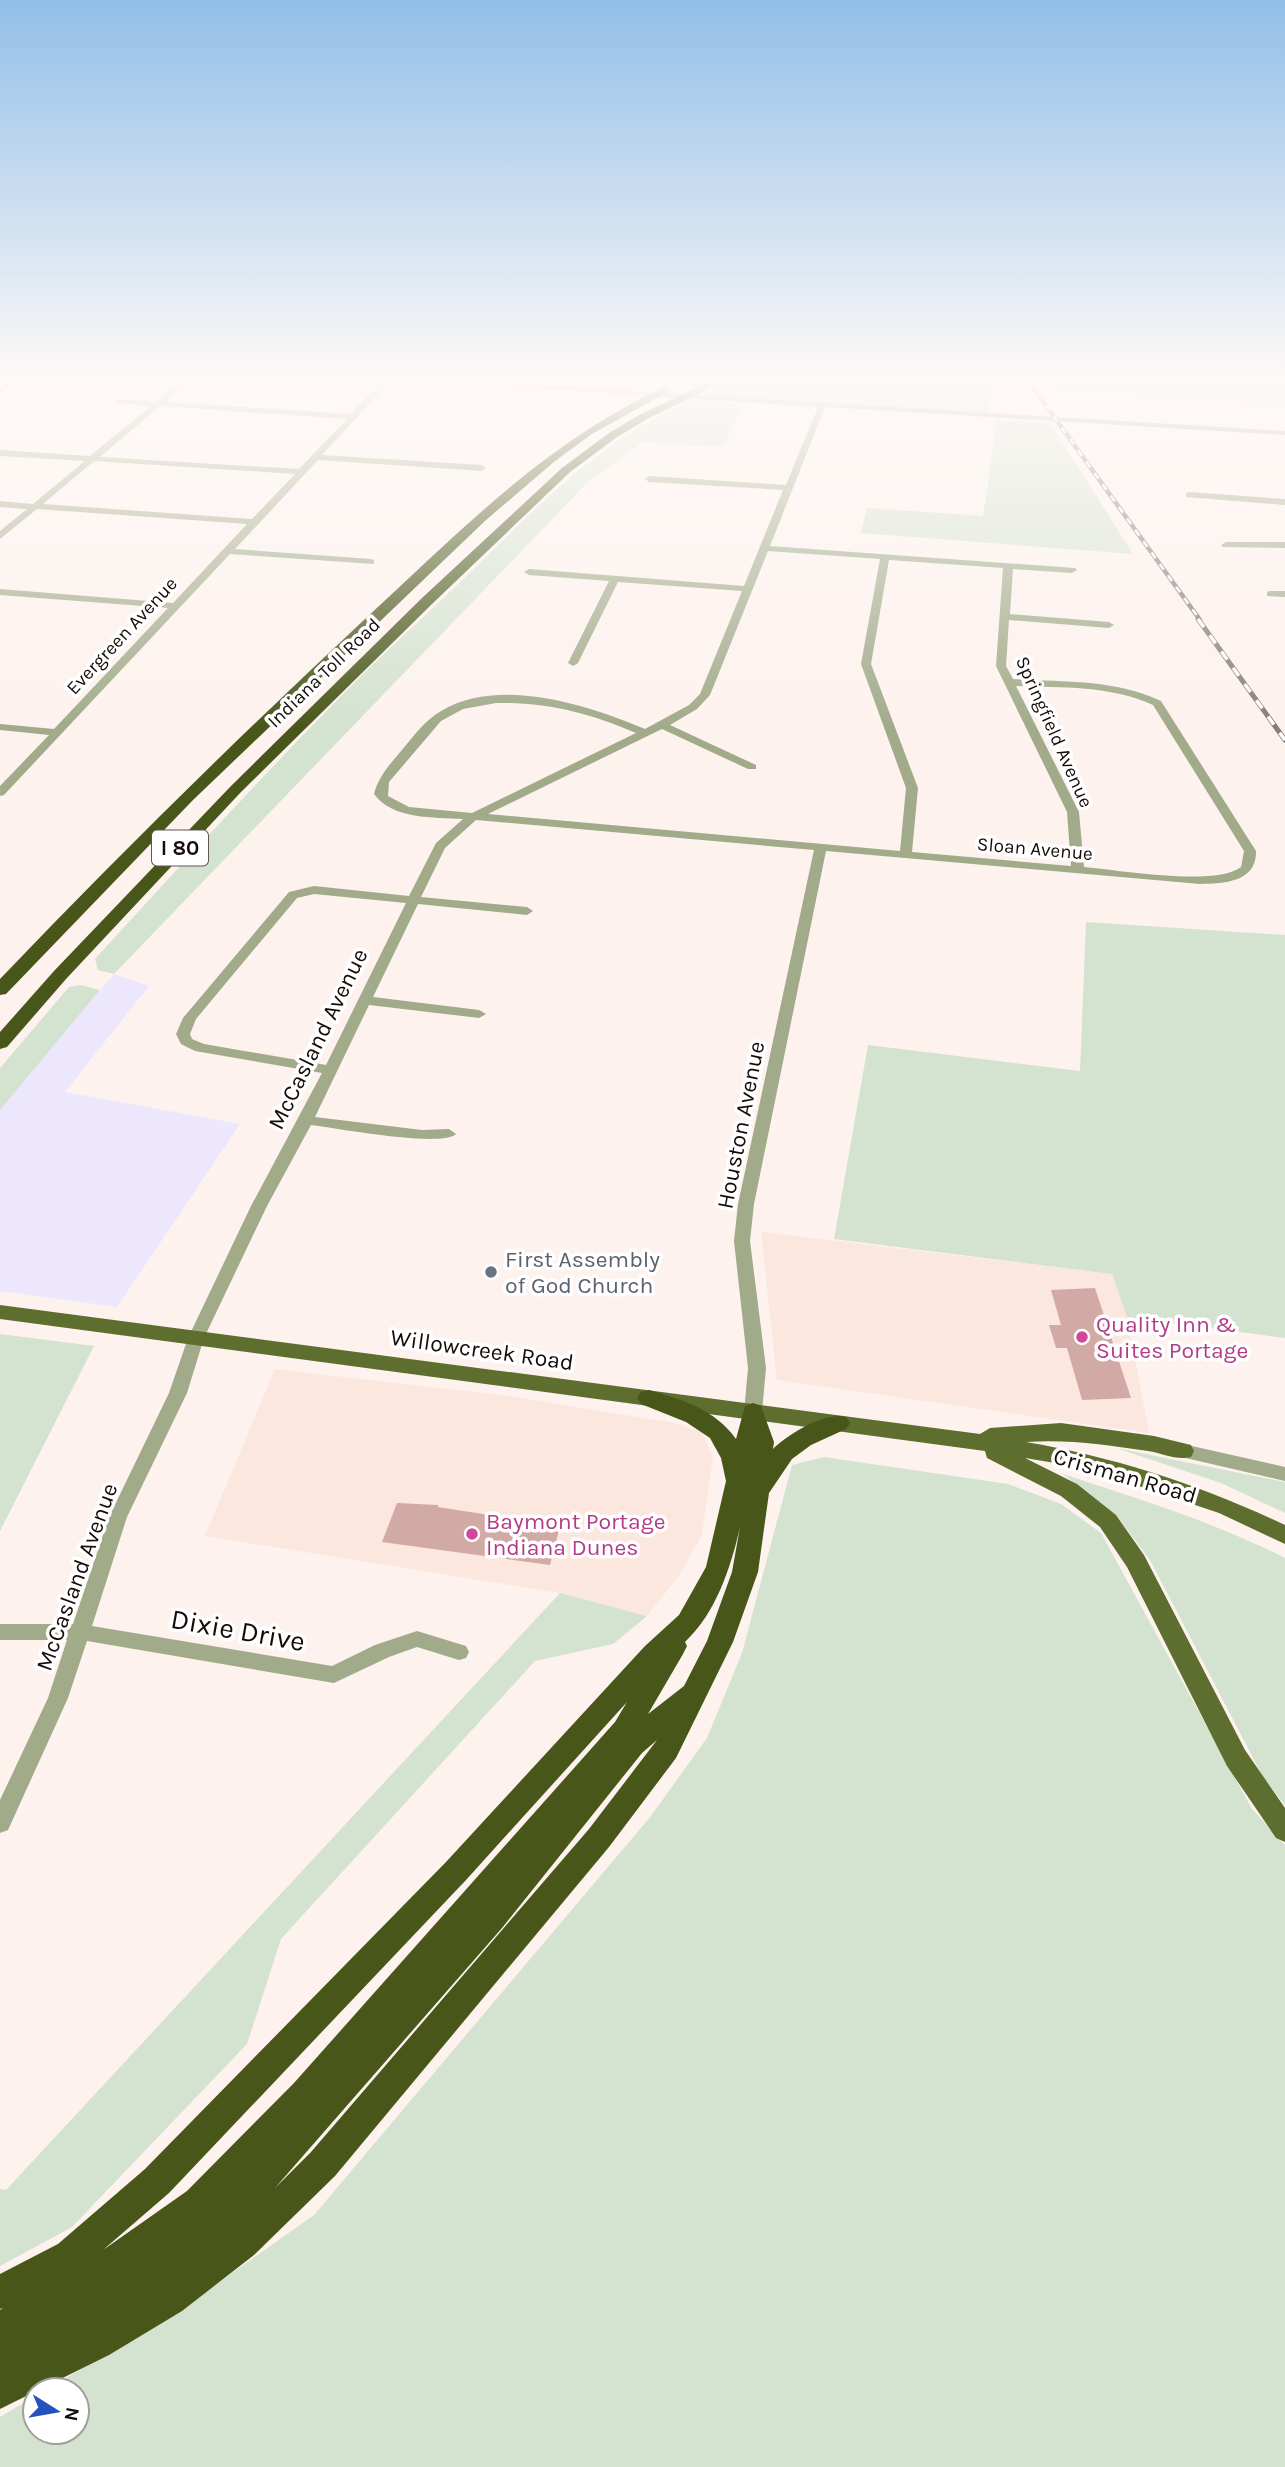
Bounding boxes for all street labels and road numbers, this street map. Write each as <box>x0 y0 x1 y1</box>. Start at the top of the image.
street label: Evergreen Avenue <box>62 573 182 699</box>
street label: Indiana Toll Road <box>263 614 385 732</box>
street label: Springfield Avenue <box>1011 653 1097 811</box>
road number: I 80 <box>152 830 208 866</box>
street label: Sloan Avenue <box>976 833 1094 865</box>
street label: McCasland Avenue <box>262 944 374 1134</box>
street label: Houston Avenue <box>712 1039 770 1211</box>
street label: Willowcreek Road <box>389 1324 575 1376</box>
street label: Crisman Road <box>1050 1443 1200 1509</box>
street label: McCasland Avenue <box>30 1479 124 1675</box>
street label: Dixie Drive <box>168 1602 308 1658</box>

